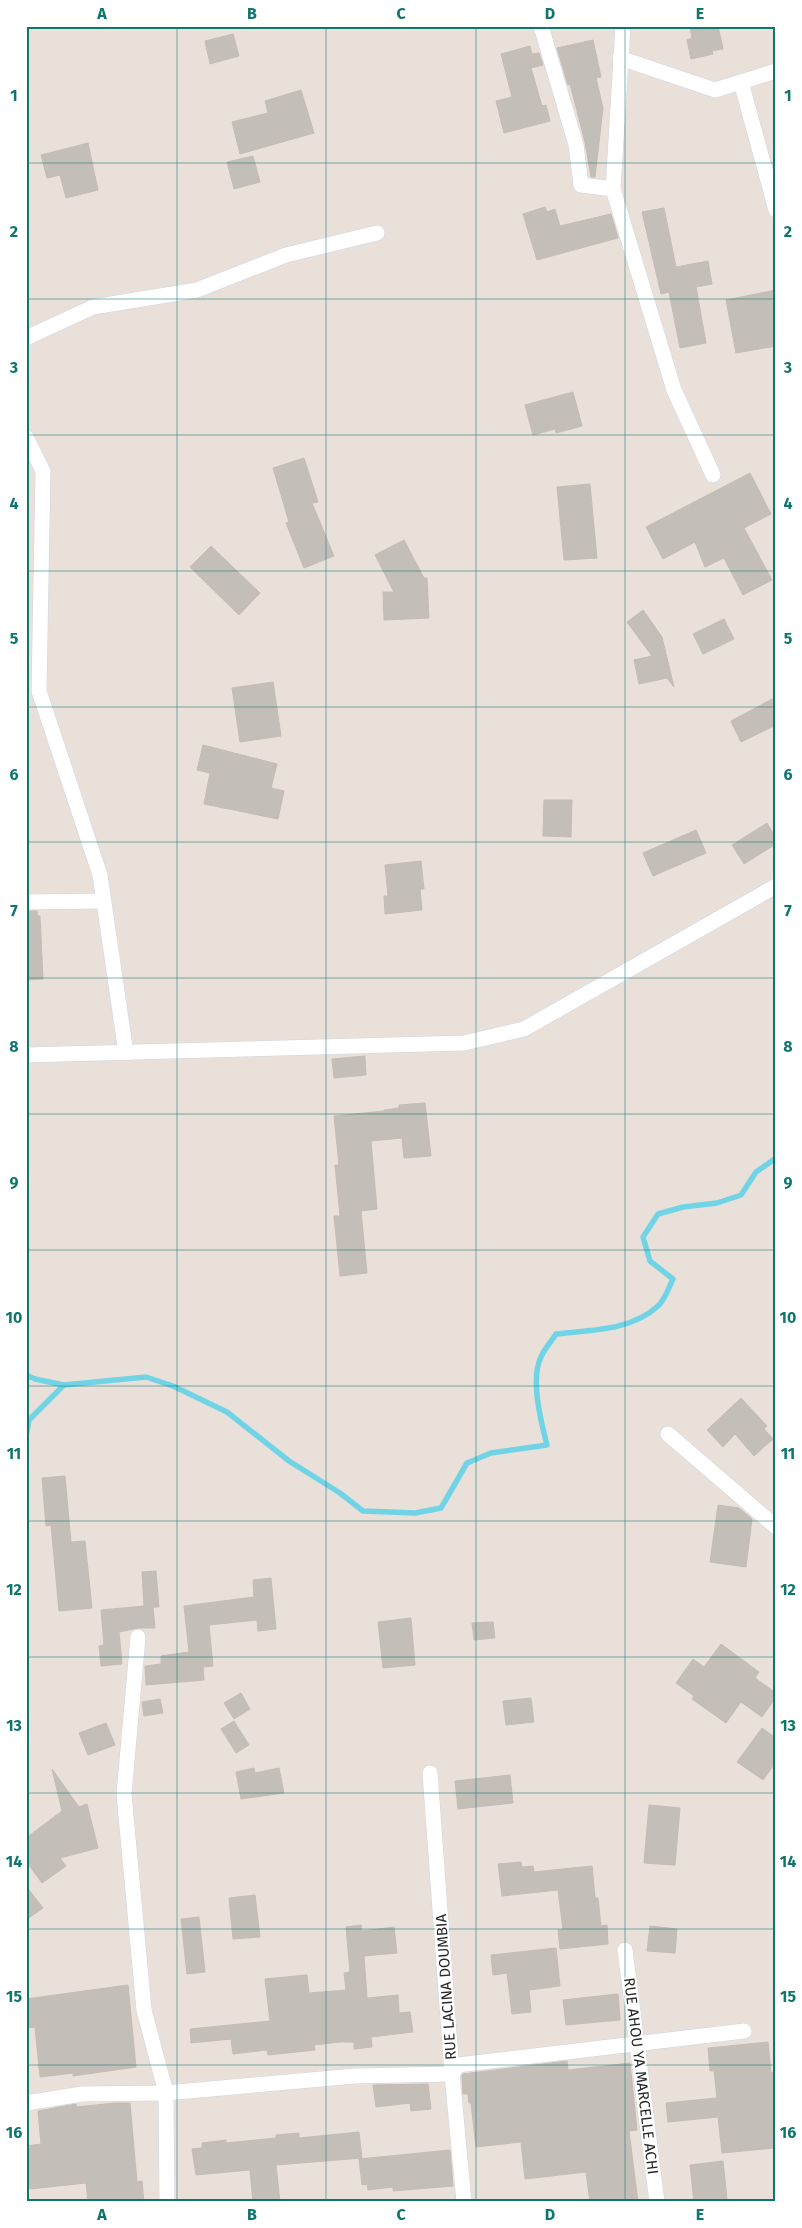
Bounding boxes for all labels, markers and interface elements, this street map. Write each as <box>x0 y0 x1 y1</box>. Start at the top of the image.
text: A <box>96 4 107 23</box>
text: B <box>247 4 257 23</box>
text: C <box>396 4 406 23</box>
text: D <box>545 4 555 23</box>
text: E <box>696 4 704 23</box>
text: 1 <box>10 86 18 105</box>
text: 1 <box>784 86 792 105</box>
text: 2 <box>10 222 18 241</box>
text: 2 <box>784 222 792 241</box>
text: 3 <box>9 358 18 377</box>
text: 3 <box>783 358 792 377</box>
text: 4 <box>9 494 19 513</box>
text: 4 <box>783 494 793 513</box>
text: 5 <box>10 629 19 648</box>
text: 5 <box>784 629 793 648</box>
text: 6 <box>9 765 19 784</box>
text: 6 <box>783 765 793 784</box>
text: 7 <box>10 901 18 920</box>
text: 7 <box>784 901 792 920</box>
text: 8 <box>9 1037 19 1056</box>
text: 8 <box>783 1037 793 1056</box>
text: 9 <box>10 1173 19 1192</box>
text: 9 <box>784 1173 793 1192</box>
text: 10 <box>6 1308 22 1327</box>
text: 10 <box>780 1308 796 1327</box>
text: 11 <box>7 1444 21 1463</box>
text: 11 <box>781 1444 795 1463</box>
text: 12 <box>6 1580 22 1599</box>
text: 12 <box>780 1580 796 1599</box>
text: 13 <box>6 1716 22 1735</box>
text: 13 <box>780 1716 796 1735</box>
text: 14 <box>6 1852 22 1871</box>
text: 14 <box>780 1852 796 1871</box>
street label: RUE LACINA DOUMBIA <box>432 1913 460 2061</box>
street label: RUE AHOU YA MARCELLE ACHI <box>620 1977 662 2175</box>
text: 15 <box>6 1987 22 2006</box>
text: 15 <box>780 1987 796 2006</box>
text: 16 <box>6 2123 22 2142</box>
text: 16 <box>780 2123 796 2142</box>
text: A <box>96 2205 107 2224</box>
text: B <box>247 2205 257 2224</box>
text: C <box>396 2205 406 2224</box>
text: D <box>545 2205 555 2224</box>
text: E <box>696 2205 704 2224</box>

